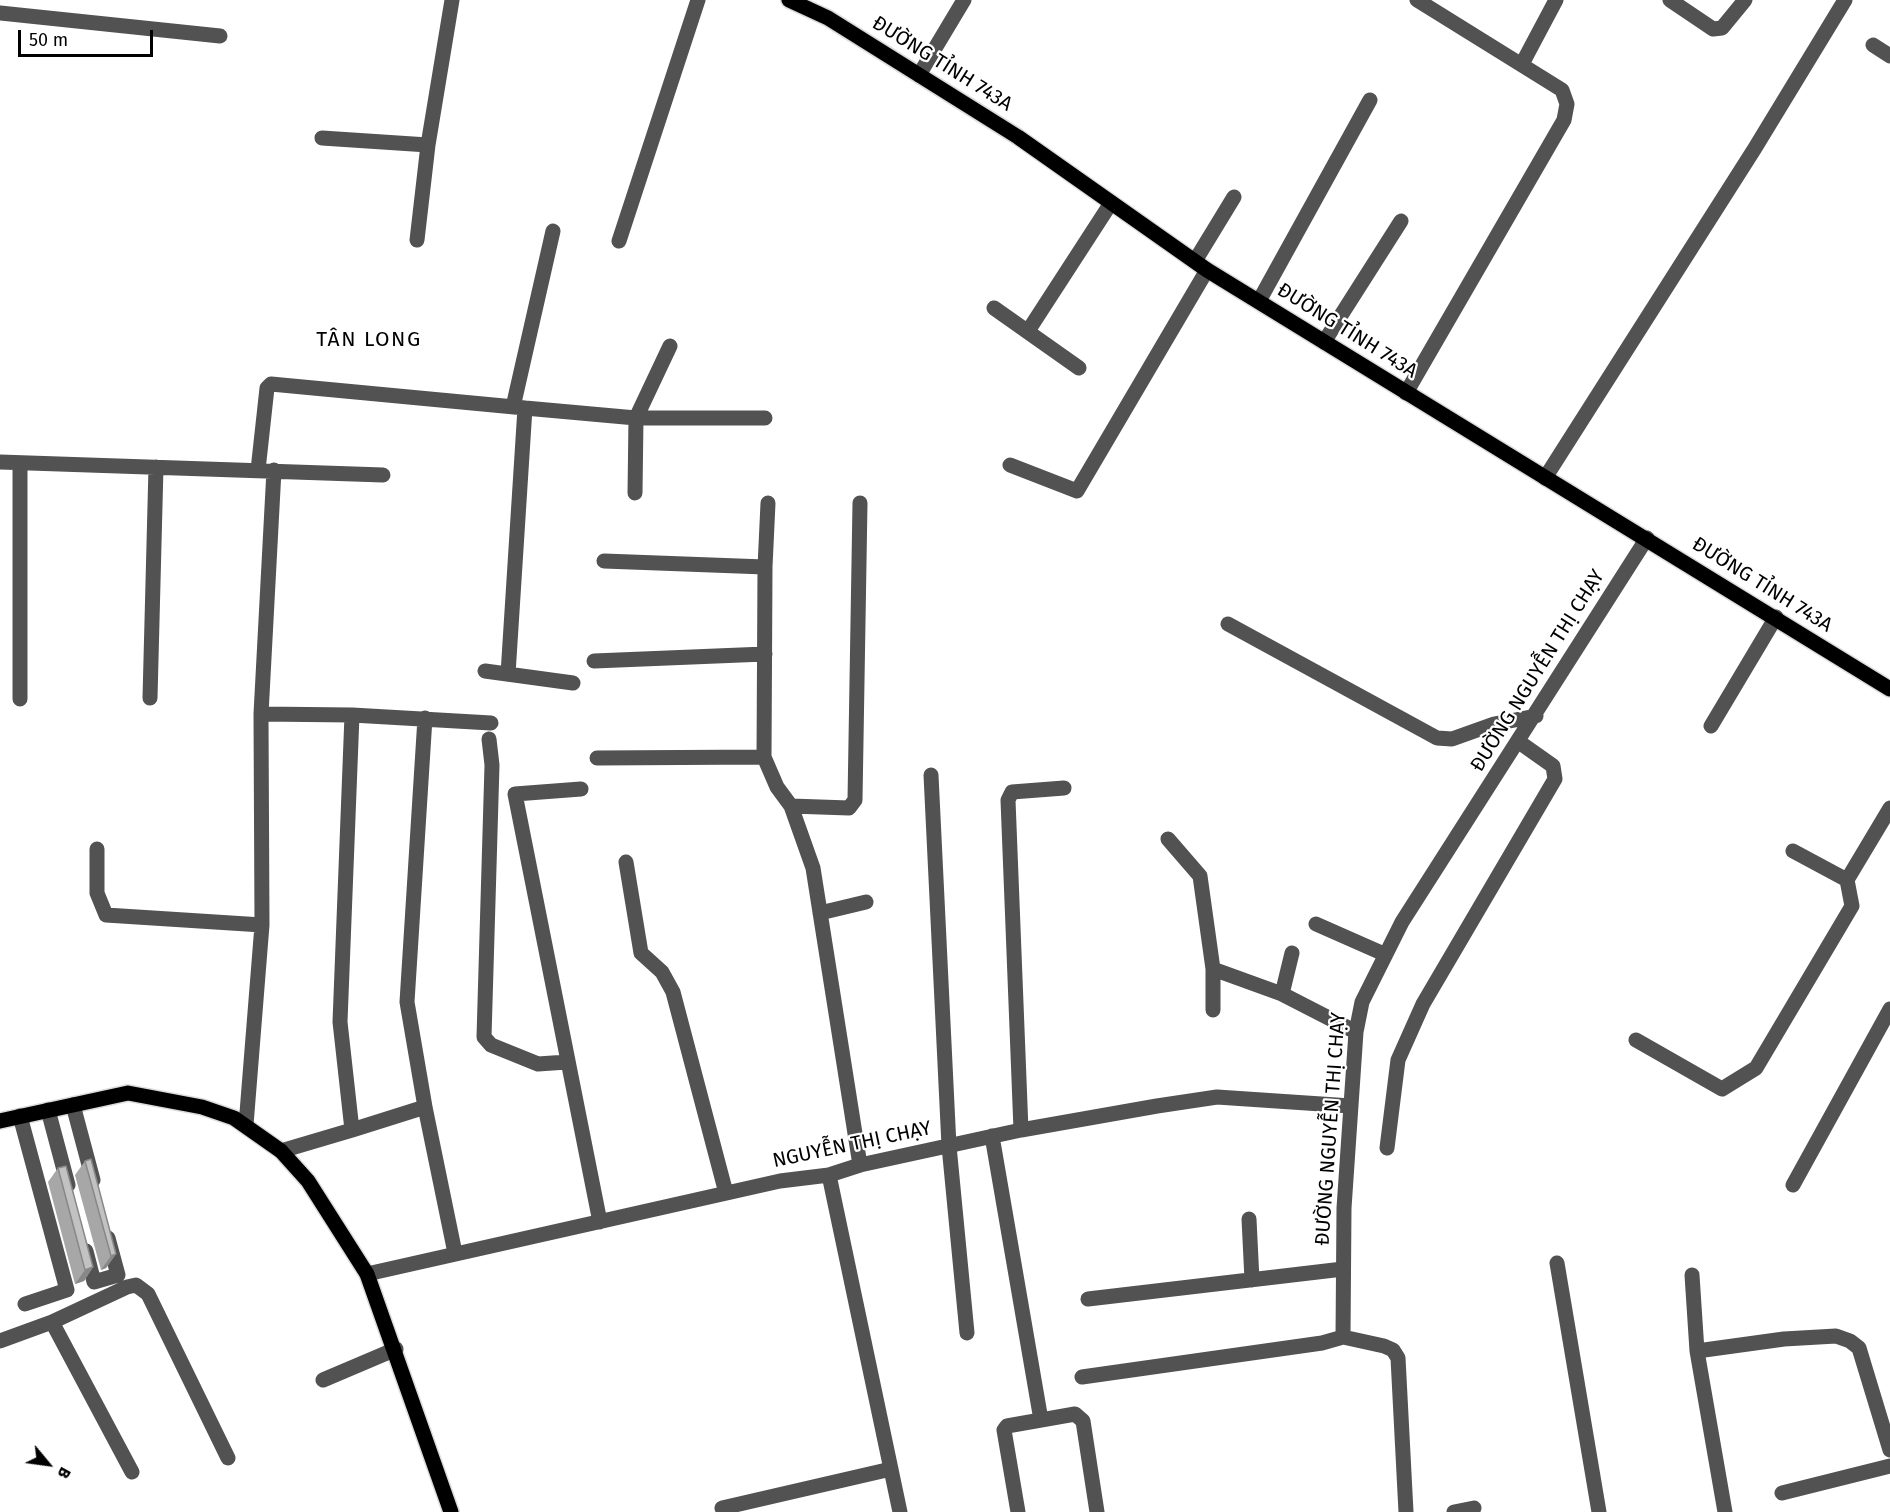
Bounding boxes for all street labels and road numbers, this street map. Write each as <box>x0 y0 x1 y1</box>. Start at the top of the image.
street label: ĐƯỜNG TỈNH 743A <box>867 11 1017 117</box>
street label: ĐƯỜNG TỈNH 743A <box>1272 278 1422 384</box>
street label: ĐƯỜNG TỈNH 743A <box>1687 532 1837 638</box>
street label: ĐƯỜNG NGUYỄN THỊ CHẠY <box>1466 566 1610 776</box>
street label: ĐƯỜNG NGUYỄN THỊ CHẠY <box>1311 1012 1351 1246</box>
street label: NGUYỄN THỊ CHẠY <box>770 1116 934 1174</box>

